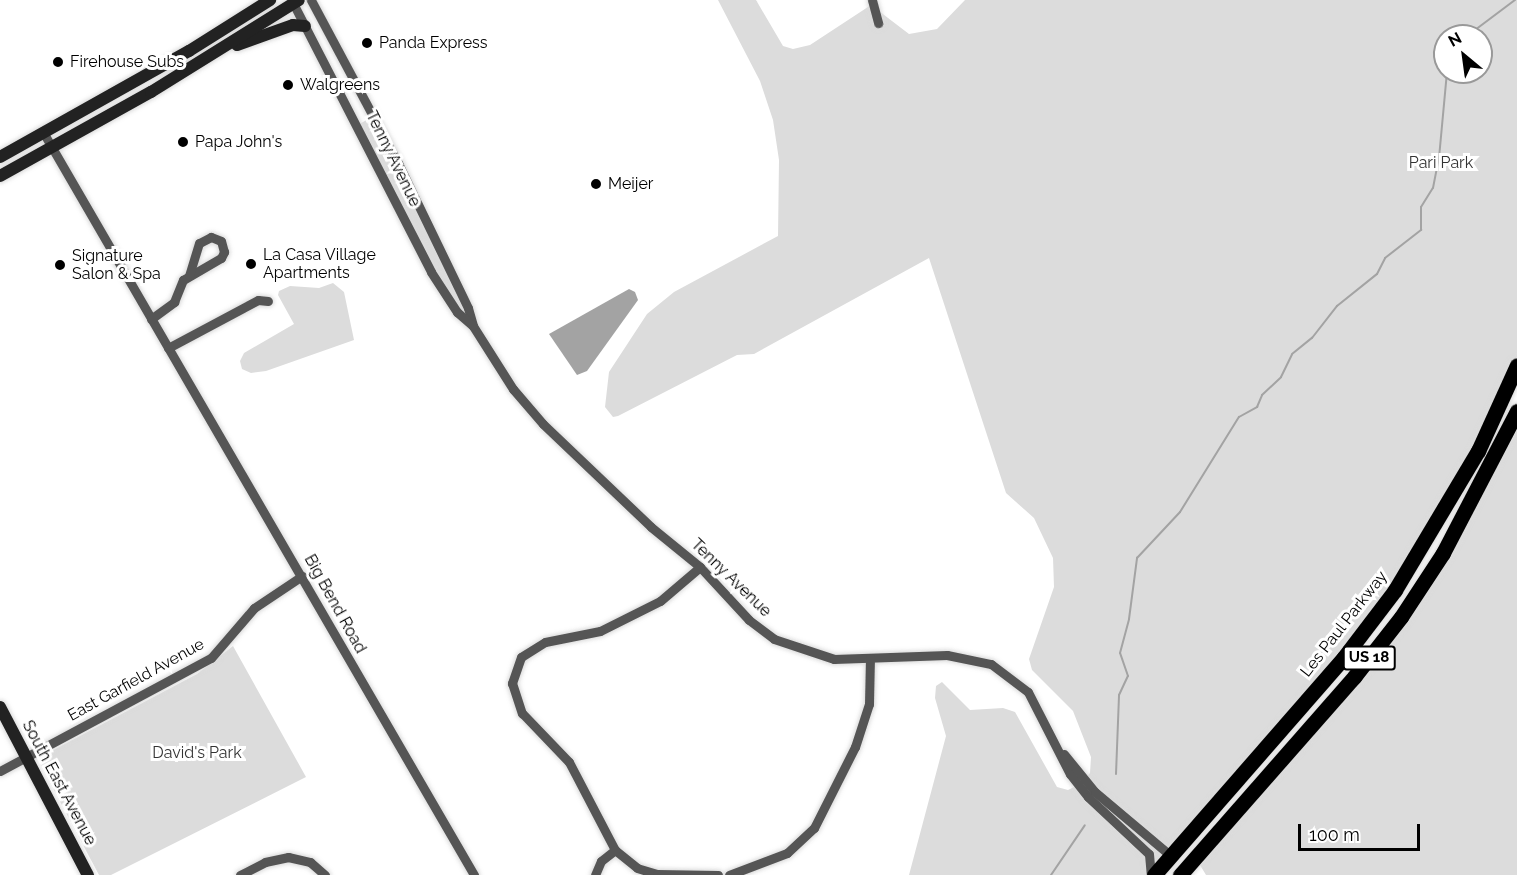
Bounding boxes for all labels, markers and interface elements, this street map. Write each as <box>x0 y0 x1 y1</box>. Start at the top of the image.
north arrow <box>1433 24 1493 84</box>
text: N <box>1445 28 1465 51</box>
place label: Panda Express <box>379 33 488 53</box>
marker: Panda Express <box>360 36 374 50</box>
place label: Firehouse Subs <box>70 52 184 72</box>
marker: Firehouse Subs <box>51 55 65 69</box>
place label: Walgreens <box>300 75 380 95</box>
marker: Walgreens <box>281 78 295 92</box>
street label: Tenny Avenue <box>361 108 425 210</box>
place label: Papa John's <box>195 132 283 152</box>
marker: Papa John's <box>176 135 190 149</box>
park label: Pari Park <box>1409 153 1473 173</box>
place label: Meijer <box>608 174 653 194</box>
marker: Meijer <box>589 177 603 191</box>
place label: La Casa Village Apartments <box>263 245 376 283</box>
place label: Signature Salon & Spa <box>72 246 161 284</box>
marker: La Casa Village Apartments <box>244 257 258 271</box>
marker: Signature Salon & Spa <box>53 258 67 272</box>
street label: Tenny Avenue <box>687 535 775 621</box>
street label: Big Bend Road <box>300 551 370 657</box>
street label: Les Paul Parkway <box>1297 567 1391 681</box>
street label: East Garfield Avenue <box>64 634 208 726</box>
road number: US 18 <box>1342 646 1396 670</box>
street label: South East Avenue <box>18 717 100 849</box>
park label: David's Park <box>152 743 242 763</box>
scale bar <box>1301 812 1422 850</box>
text: 100 m <box>1309 824 1360 845</box>

